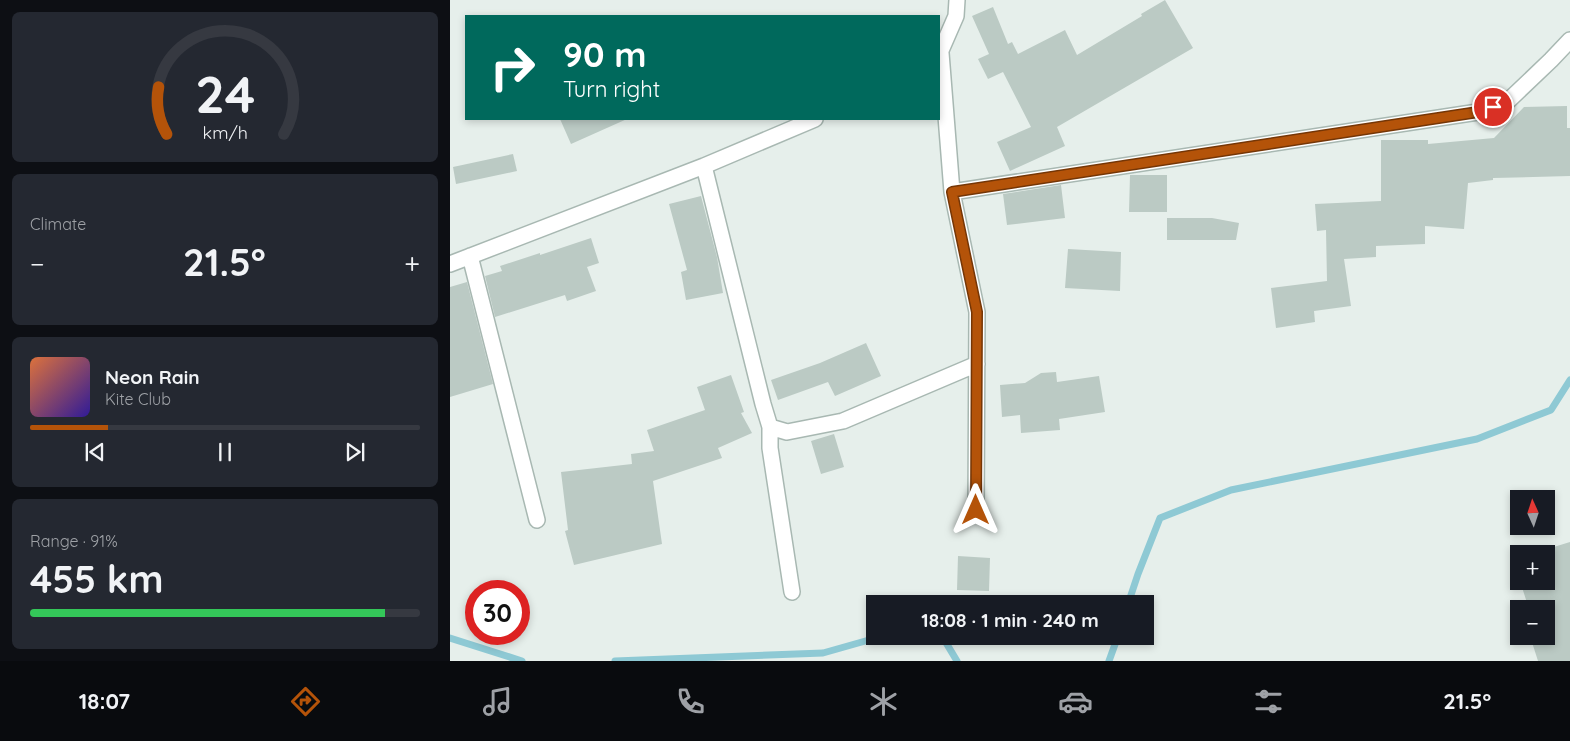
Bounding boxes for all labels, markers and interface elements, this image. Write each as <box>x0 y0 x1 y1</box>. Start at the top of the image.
text: 90 m <box>563 32 646 76</box>
icon: right <box>480 35 545 100</box>
text: 24 <box>195 61 255 126</box>
text: Turn right <box>563 75 660 103</box>
pin <box>1472 86 1514 128</box>
icon: arrive <box>1479 93 1507 121</box>
text: km/h <box>202 121 248 143</box>
text: Climate <box>30 214 86 234</box>
text: 21.5° <box>183 238 266 286</box>
text: − <box>30 246 45 281</box>
text: + <box>404 246 420 281</box>
text: Neon Rain <box>105 365 200 389</box>
text: Kite Club <box>105 389 171 409</box>
icon: previous <box>81 438 109 466</box>
icon: pause <box>211 438 239 466</box>
icon: next <box>341 438 369 466</box>
position arrow <box>949 483 1001 535</box>
north arrow <box>1510 490 1555 535</box>
map controls <box>1510 490 1555 645</box>
text: Range · 91% <box>30 531 118 551</box>
button: + <box>1510 545 1555 590</box>
text: 455 km <box>30 555 163 603</box>
speed limit sign: 30 <box>465 580 530 645</box>
button: − <box>1510 600 1555 645</box>
text: 18:08 · 1 min · 240 m <box>921 608 1099 632</box>
icon: directions <box>288 684 323 719</box>
icon: music <box>480 684 515 719</box>
icon: phone <box>673 684 708 719</box>
icon: climate <box>866 684 901 719</box>
icon: car <box>1058 684 1093 719</box>
icon: filters <box>1251 684 1286 719</box>
text: 18:07 <box>79 687 130 715</box>
text: 21.5° <box>1443 687 1491 715</box>

